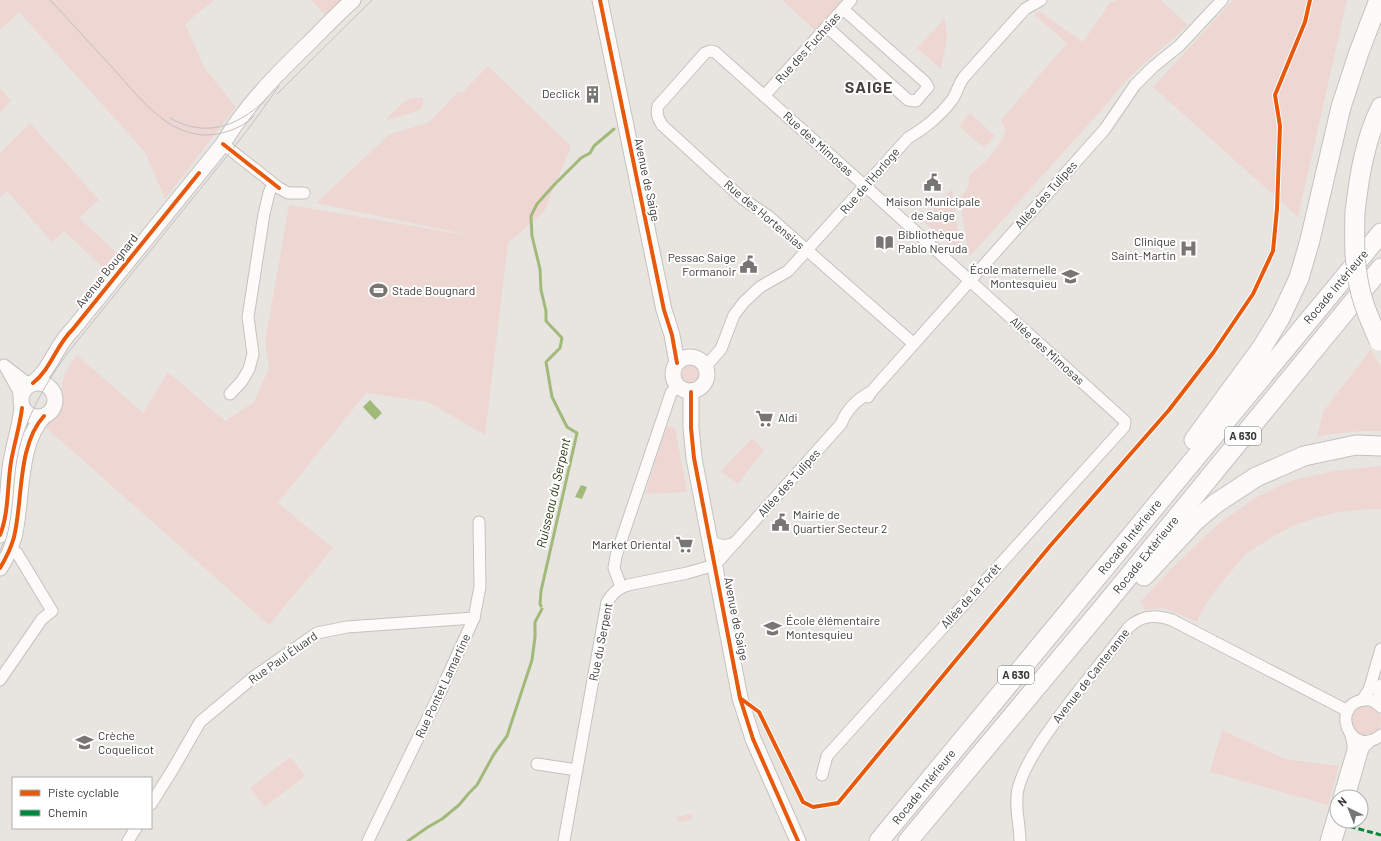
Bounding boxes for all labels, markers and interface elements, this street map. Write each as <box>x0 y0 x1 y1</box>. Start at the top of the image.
street label: Rue des Fuchsias <box>772 9 843 85</box>
district label: SAIGE <box>845 77 893 96</box>
building icon: Declick <box>583 84 603 104</box>
place label: Declick <box>542 86 580 100</box>
street label: Rue des Mimosas <box>781 108 857 178</box>
street label: Avenue de Saige <box>632 137 664 223</box>
street label: Rue de l'Horloge <box>837 144 902 216</box>
street label: Allée des Tulipes <box>1011 157 1079 231</box>
public building icon: Maison Municipale de Saige <box>923 173 943 193</box>
street label: Rue des Hortensias <box>722 177 808 252</box>
place label: Maison Municipale de Saige <box>886 194 980 222</box>
place label: Bibliothèque Pablo Neruda <box>898 227 967 255</box>
street label: Avenue Bougnard <box>72 231 140 310</box>
library icon: Bibliothèque Pablo Neruda <box>875 232 895 252</box>
place label: Clinique Saint-Martin <box>1111 234 1176 262</box>
hospital icon: Clinique Saint-Martin <box>1179 239 1199 259</box>
street label: Rocade Intérieure <box>1300 246 1370 326</box>
place label: Pessac Saige Formanoir <box>668 250 737 278</box>
public building icon: Pessac Saige Formanoir <box>739 255 759 275</box>
place label: École maternelle Montesquieu <box>970 262 1057 290</box>
school or university icon: École maternelle Montesquieu <box>1060 267 1080 287</box>
sports icon: Stade Bougnard <box>369 281 389 301</box>
place label: Stade Bougnard <box>392 283 475 297</box>
street label: Allée des Mimosas <box>1008 313 1088 387</box>
supermarket icon: Aldi <box>755 408 775 428</box>
place label: Aldi <box>778 410 798 424</box>
road number: A 630 <box>1225 427 1261 445</box>
water label: Ruisseau du Serpent <box>533 436 574 550</box>
street label: Allée des Tulipes <box>754 445 822 519</box>
street label: Rocade Intérieure <box>1095 496 1164 577</box>
place label: Mairie de Quartier Secteur 2 <box>793 507 887 535</box>
public building icon: Mairie de Quartier Secteur 2 <box>770 512 790 532</box>
street label: Rocade Extérieure <box>1110 513 1181 596</box>
supermarket icon: Market Oriental <box>674 535 694 555</box>
place label: Market Oriental <box>592 537 671 551</box>
street label: Allée de la Forêt <box>937 560 1003 631</box>
street label: Avenue de Saige <box>722 576 752 662</box>
street label: Rue du Serpent <box>586 601 614 682</box>
place label: École élémentaire Montesquieu <box>786 613 880 641</box>
school or university icon: École élémentaire Montesquieu <box>763 618 783 638</box>
street label: Avenue de Canteranne <box>1049 625 1131 725</box>
street label: Rue Paul Éluard <box>245 628 320 686</box>
street label: Rue Pontet Lamartine <box>412 631 472 740</box>
road number: A 630 <box>998 666 1034 684</box>
place label: Crèche Coquelicot <box>98 728 154 756</box>
school or university icon: Crèche Coquelicot <box>75 733 95 753</box>
street label: Rocade Intérieure <box>889 746 958 827</box>
legend <box>12 777 152 829</box>
text: Piste cyclable <box>48 785 119 799</box>
north arrow <box>1329 789 1369 829</box>
text: N <box>1335 794 1349 809</box>
text: Chemin <box>48 805 88 819</box>

